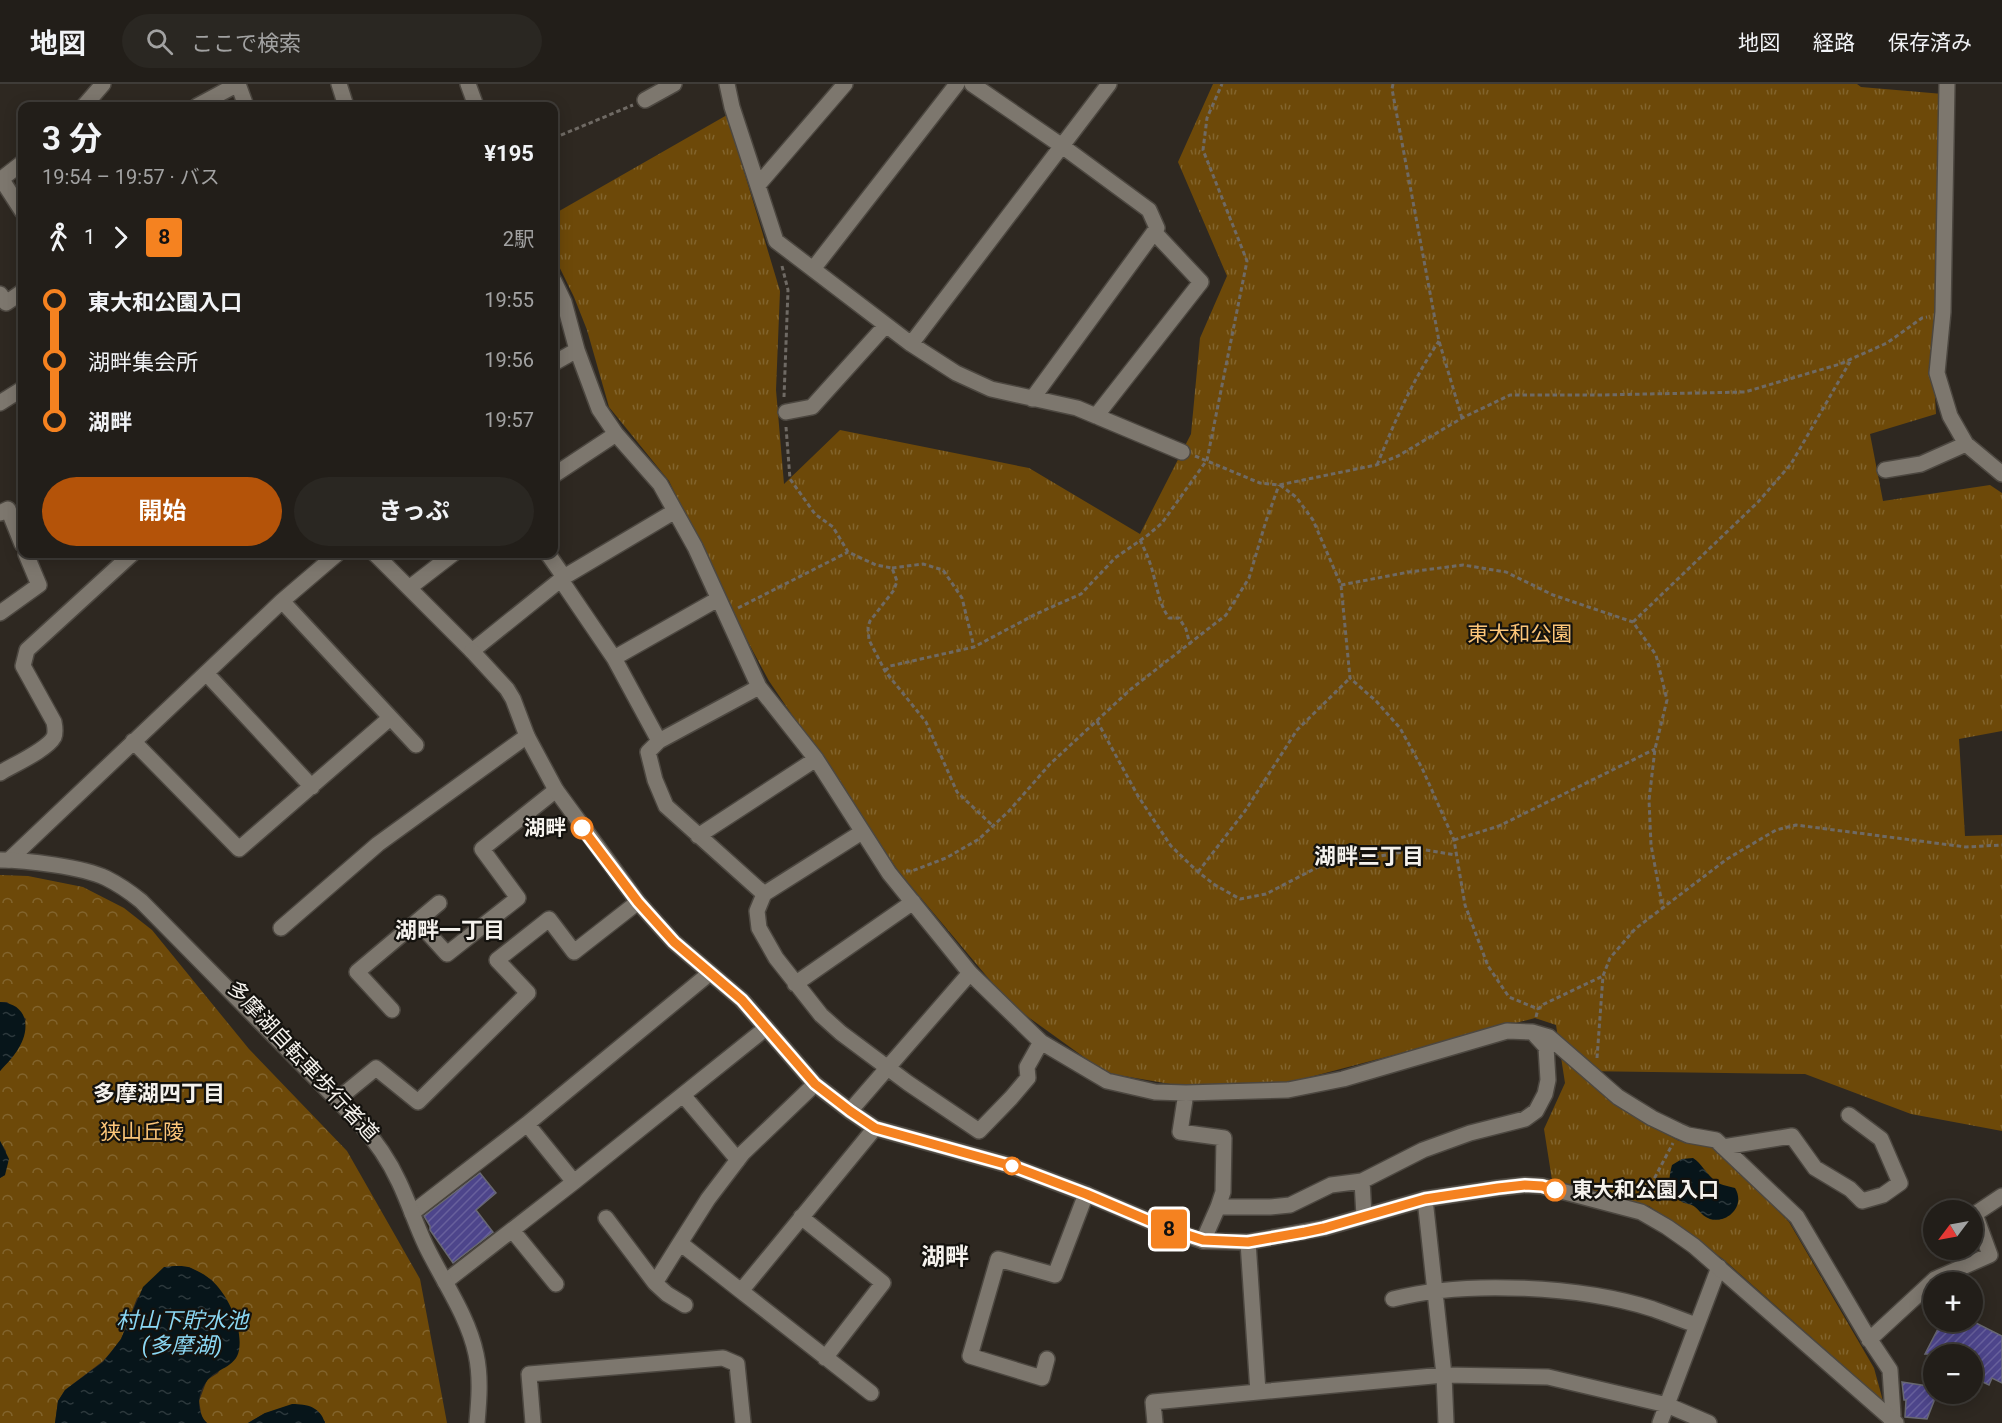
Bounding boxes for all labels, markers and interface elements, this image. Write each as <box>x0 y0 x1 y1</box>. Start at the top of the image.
search box <box>122 14 542 68</box>
icon: search <box>143 25 176 58</box>
text: 地図 <box>30 27 86 60</box>
text: ここで検索 <box>191 31 301 56</box>
text: 地図 <box>1738 31 1780 55</box>
text: 経路 <box>1813 31 1855 55</box>
text: 保存済み <box>1888 31 1972 55</box>
text: 3 分 <box>42 119 102 158</box>
text: ¥195 <box>484 141 534 166</box>
text: 19:54 – 19:57 · バス <box>42 165 220 189</box>
icon: walk <box>42 221 75 254</box>
icon: forward <box>104 221 137 254</box>
text: 1 <box>84 225 95 249</box>
text: 8 <box>158 225 170 249</box>
text: 2駅 <box>503 227 534 251</box>
text: 19:55 <box>484 288 534 312</box>
text: 東大和公園入口 <box>88 290 242 315</box>
text: 19:56 <box>484 348 534 372</box>
text: 湖畔集会所 <box>88 350 198 375</box>
text: 19:57 <box>484 408 534 432</box>
text: 湖畔 <box>88 410 132 435</box>
button: 開始 <box>42 477 282 546</box>
button: きっぷ <box>294 477 534 546</box>
park label: 東大和公園 <box>1468 622 1573 646</box>
place label: 湖畔 <box>524 816 566 840</box>
marker: 湖畔 <box>571 817 593 839</box>
district label: 湖畔三丁目 <box>1314 844 1424 869</box>
district label: 湖畔一丁目 <box>395 918 505 943</box>
street label: 多摩湖自転車歩行者道 <box>223 976 383 1146</box>
district label: 多摩湖四丁目 <box>93 1081 225 1106</box>
park label: 狭山丘陵 <box>100 1120 184 1144</box>
unlabelled marker <box>1003 1157 1021 1175</box>
place label: 東大和公園入口 <box>1572 1178 1719 1202</box>
marker: 東大和公園入口 <box>1544 1179 1566 1201</box>
north arrow <box>1923 1200 1983 1260</box>
map controls <box>1923 1200 1983 1404</box>
line badge: 8 <box>1150 1210 1188 1248</box>
text: 8 <box>1163 1217 1175 1241</box>
district label: 湖畔 <box>921 1243 969 1271</box>
button: + <box>1923 1272 1983 1332</box>
water label: 村山下貯水池 (多摩湖) <box>116 1308 250 1359</box>
button: − <box>1923 1344 1983 1404</box>

